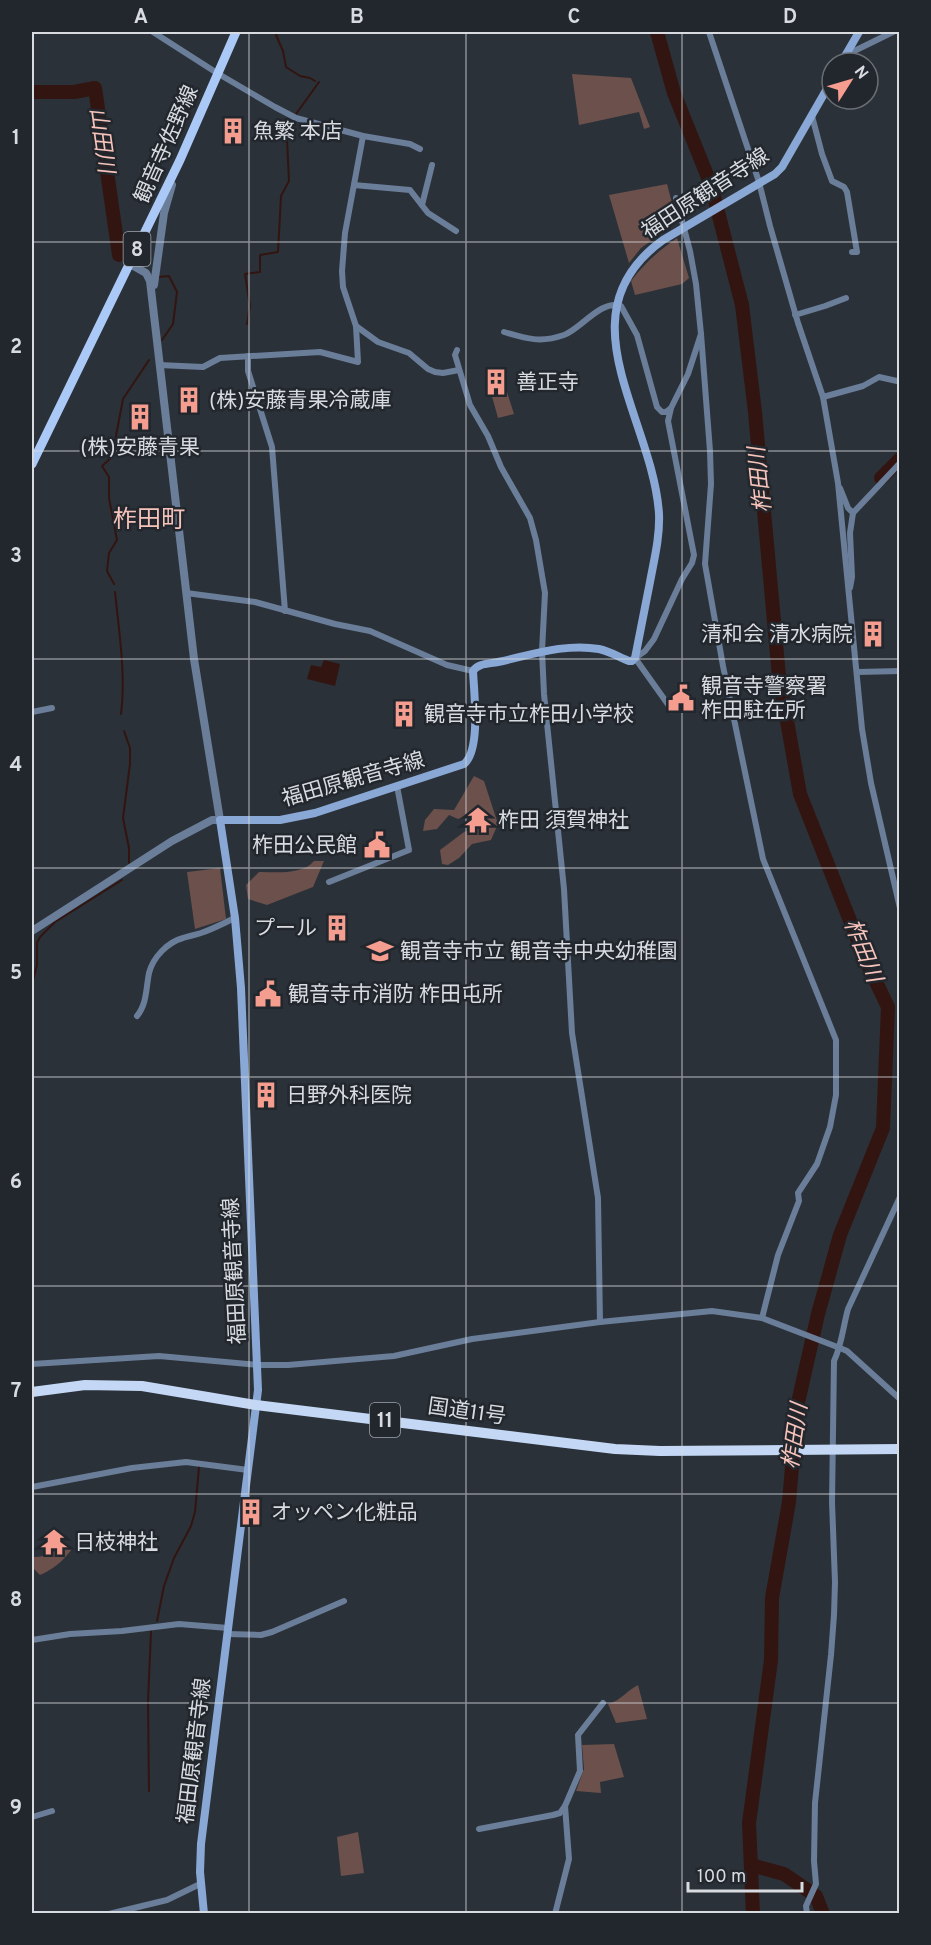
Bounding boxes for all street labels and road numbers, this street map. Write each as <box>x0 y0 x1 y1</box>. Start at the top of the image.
street label: 観音寺佐野線 <box>129 82 205 208</box>
street label: 福田原観音寺線 <box>637 143 775 246</box>
road number: 8 <box>124 232 150 266</box>
street label: 福田原観音寺線 <box>279 747 428 814</box>
street label: 福田原観音寺線 <box>218 1197 253 1345</box>
street label: 国道11号 <box>426 1394 508 1431</box>
road number: 11 <box>370 1403 400 1437</box>
street label: 福田原観音寺線 <box>173 1677 218 1826</box>

